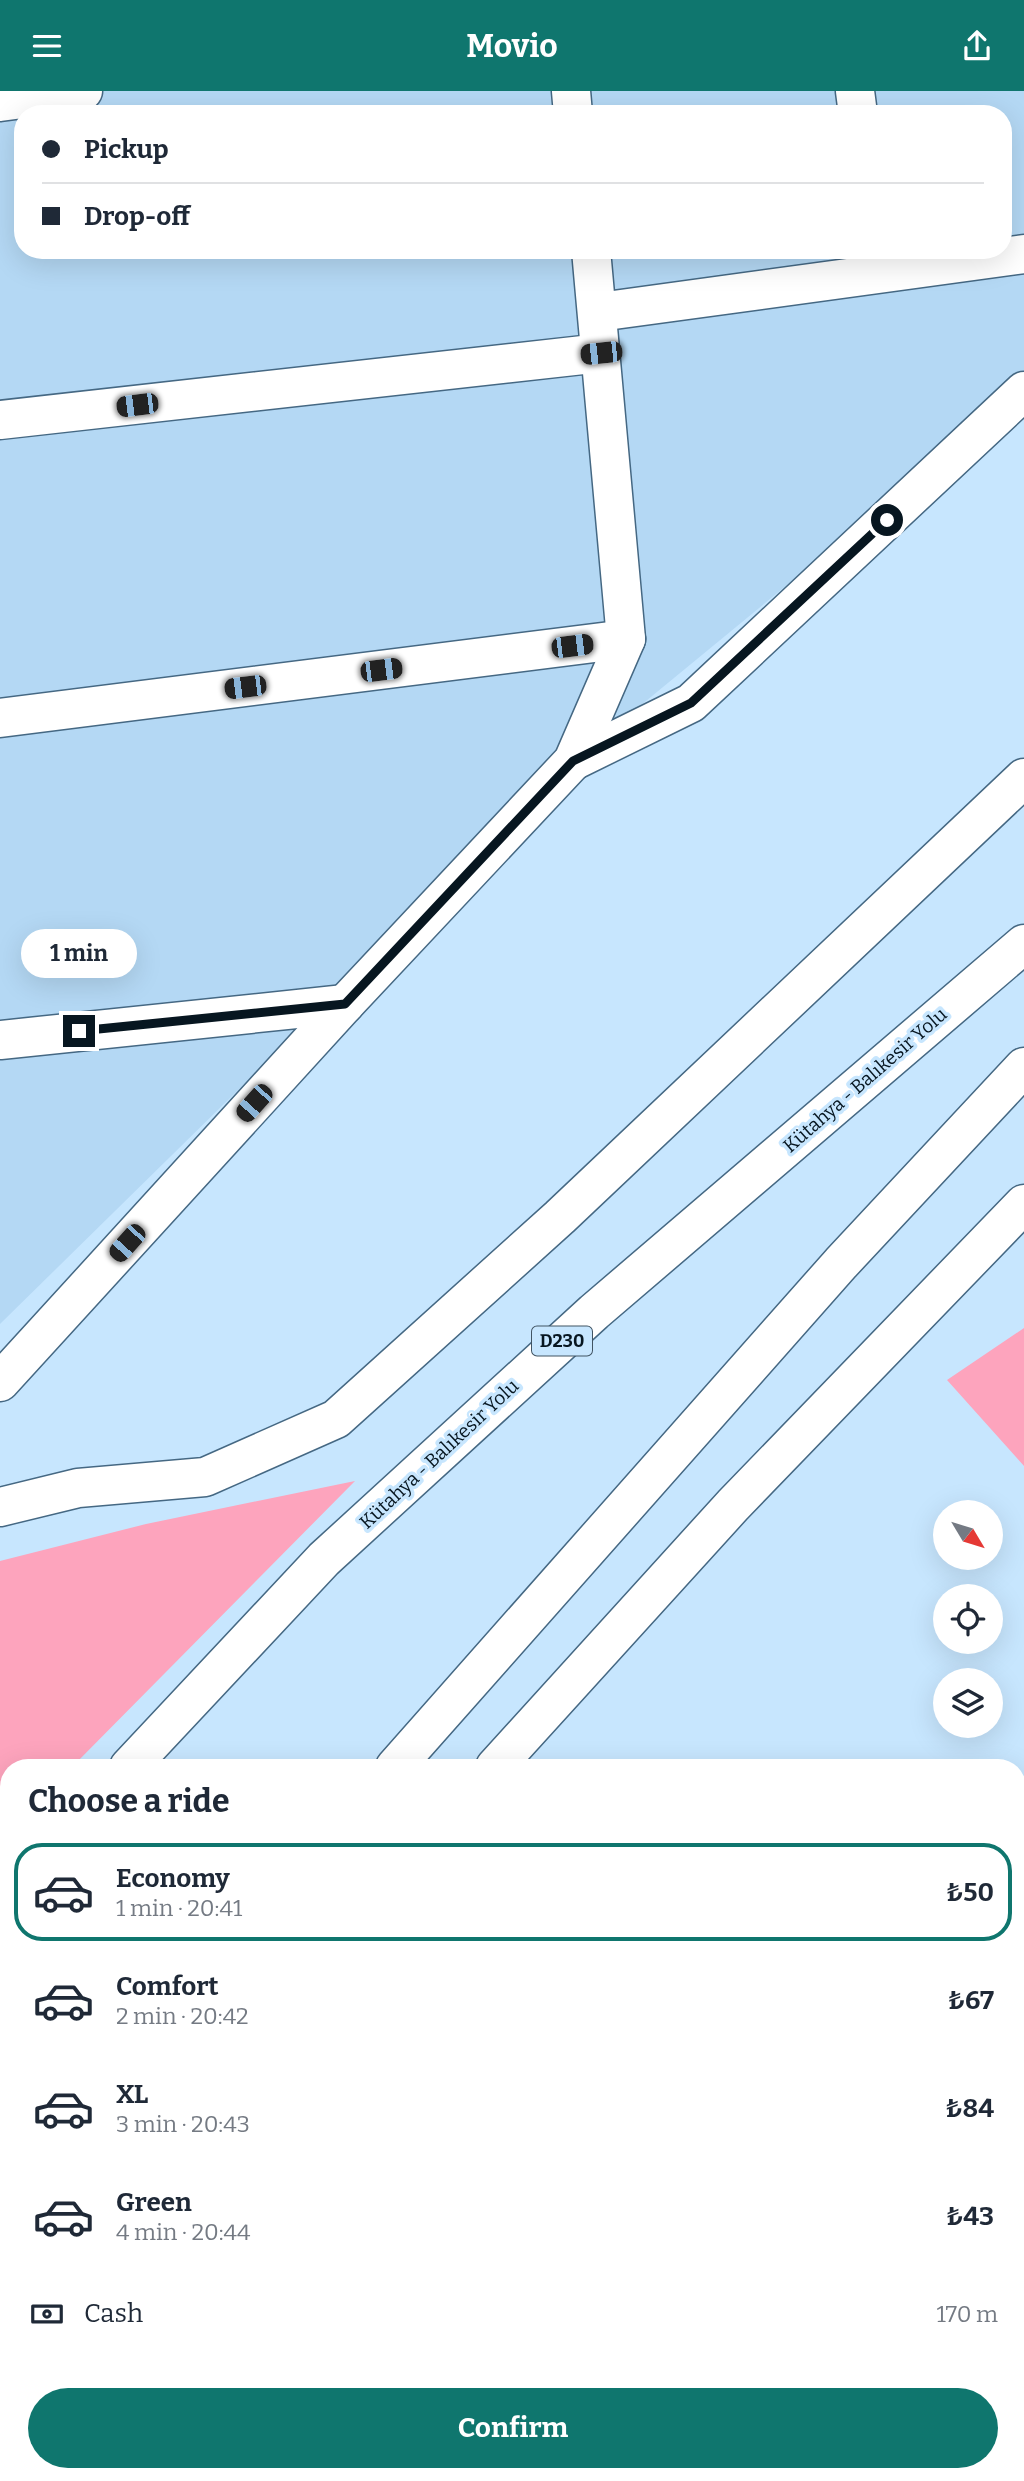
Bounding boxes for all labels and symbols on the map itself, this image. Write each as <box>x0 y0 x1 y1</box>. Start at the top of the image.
car <box>580 340 623 366</box>
car <box>115 392 160 418</box>
route start <box>871 504 903 536</box>
car <box>550 633 595 659</box>
car <box>359 657 404 683</box>
car <box>223 674 268 700</box>
callout: 1 min <box>21 929 137 979</box>
street label: Kütahya - Balıkesir Yolu <box>779 1003 952 1157</box>
route end <box>63 1015 95 1047</box>
car <box>233 1080 276 1126</box>
car <box>106 1220 149 1266</box>
road number: D230 <box>532 1327 592 1356</box>
street label: Kütahya - Balıkesir Yolu <box>355 1374 523 1534</box>
north arrow <box>933 1500 1003 1570</box>

